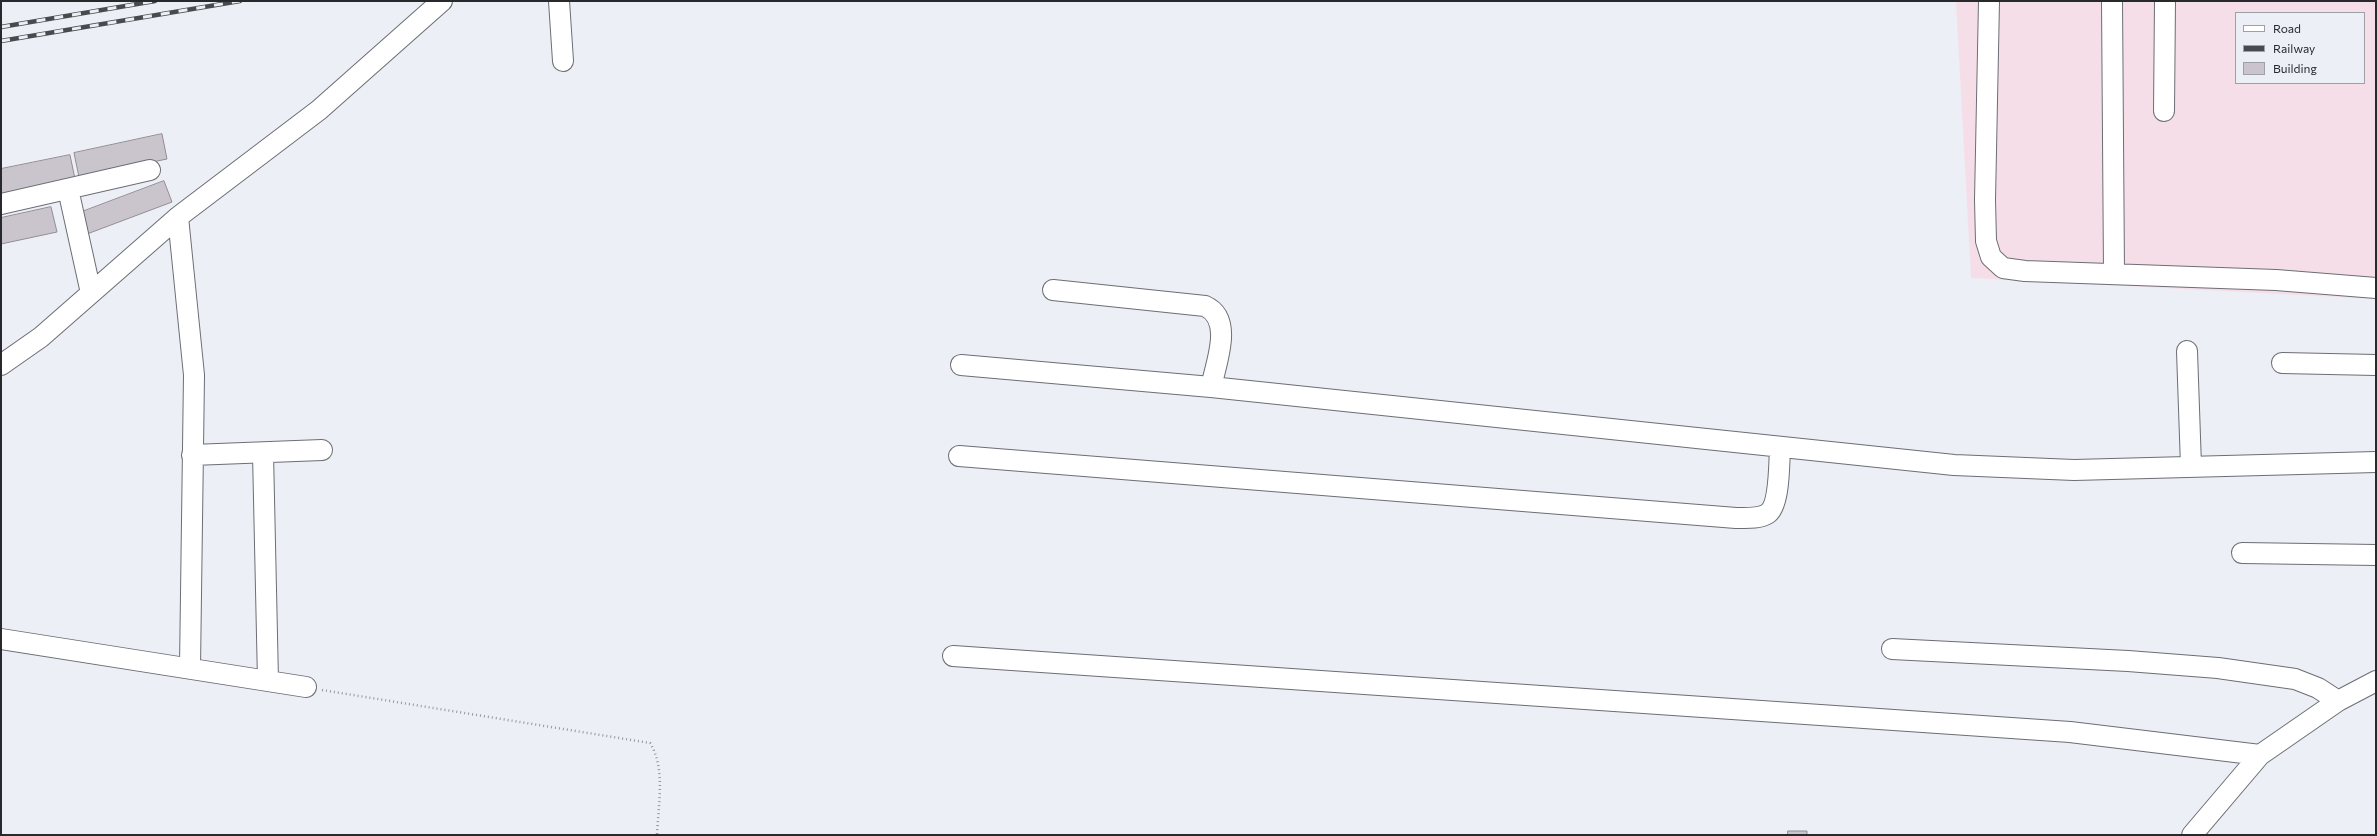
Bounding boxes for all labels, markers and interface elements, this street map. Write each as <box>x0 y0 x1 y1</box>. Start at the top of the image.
legend <box>2235 12 2365 84</box>
text: Road <box>2273 21 2301 35</box>
text: Railway <box>2273 41 2315 55</box>
text: Building <box>2273 61 2317 75</box>

